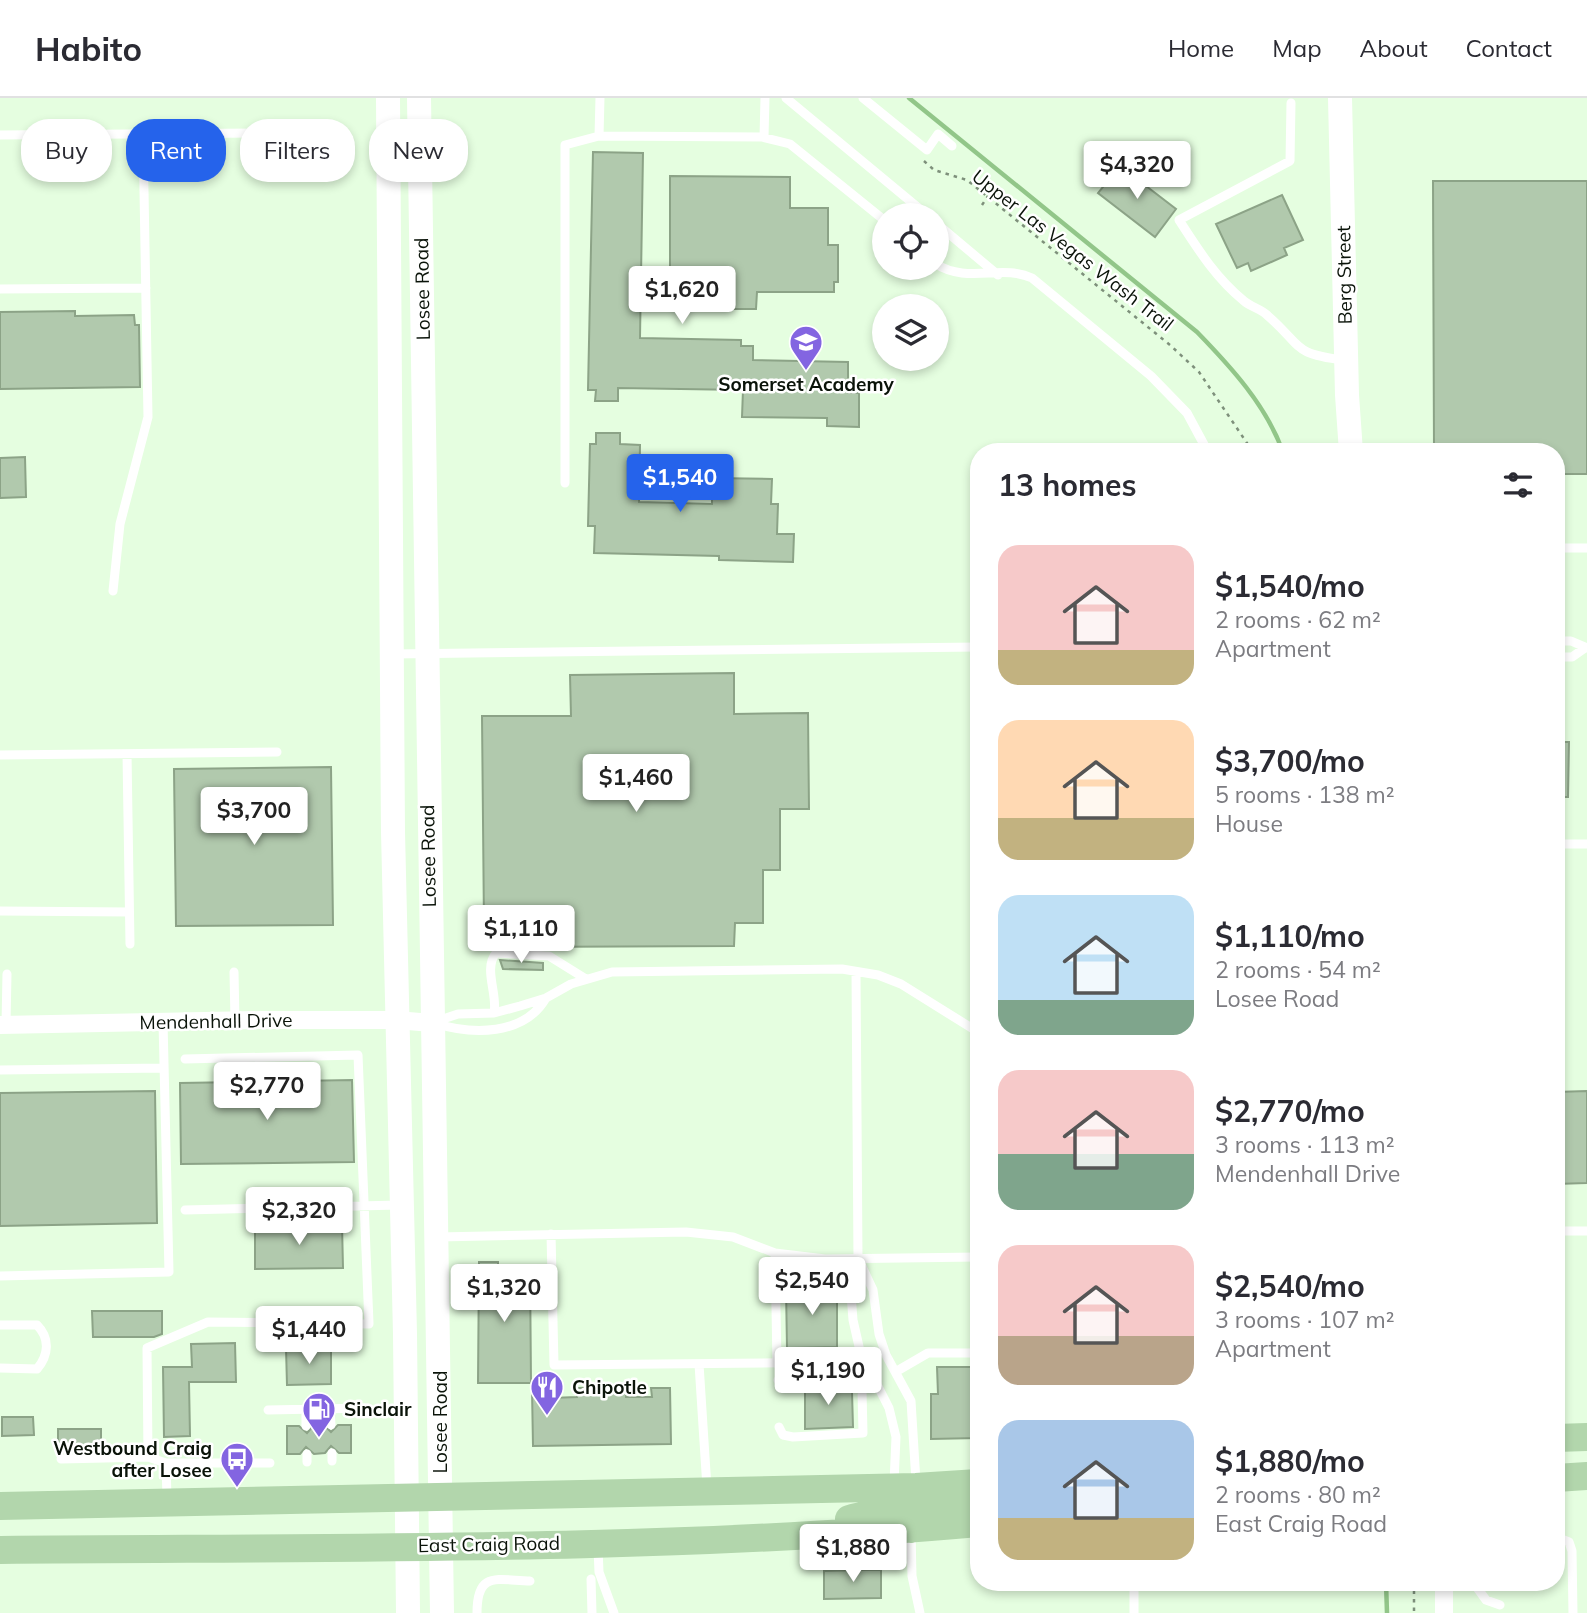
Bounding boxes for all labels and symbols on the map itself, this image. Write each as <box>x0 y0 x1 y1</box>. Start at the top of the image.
pin: $4,320 <box>1080 141 1194 201</box>
street label: Upper Las Vegas Wash Trail <box>968 164 1178 336</box>
street label: Berg Street <box>1331 225 1357 325</box>
street label: Losee Road <box>409 237 435 341</box>
pin: $1,620 <box>625 266 739 326</box>
school or university icon: Somerset Academy <box>787 323 825 372</box>
place label: Somerset Academy <box>718 372 894 396</box>
pin: $1,540 <box>623 454 737 514</box>
pin: $1,460 <box>579 754 693 814</box>
pin: $3,700 <box>197 788 311 847</box>
street label: Losee Road <box>415 804 441 908</box>
pin: $1,110 <box>464 906 578 965</box>
street label: Mendenhall Drive <box>139 1008 293 1034</box>
pin: $2,770 <box>210 1062 324 1122</box>
pin: $2,320 <box>242 1188 356 1247</box>
pin: $2,540 <box>755 1258 869 1317</box>
pin: $1,320 <box>447 1264 561 1324</box>
pin: $1,440 <box>252 1306 366 1366</box>
pin: $1,190 <box>771 1348 885 1407</box>
restaurant icon: Chipotle <box>528 1368 566 1417</box>
street label: Losee Road <box>428 1371 452 1473</box>
place label: Chipotle <box>572 1375 647 1399</box>
fuel station icon: Sinclair <box>300 1390 338 1439</box>
place label: Sinclair <box>344 1397 412 1421</box>
place label: Westbound Craig after Losee <box>53 1436 212 1482</box>
bus stop icon: Westbound Craig after Losee <box>218 1440 256 1489</box>
pin: $1,880 <box>796 1524 910 1584</box>
street label: East Craig Road <box>418 1531 560 1557</box>

